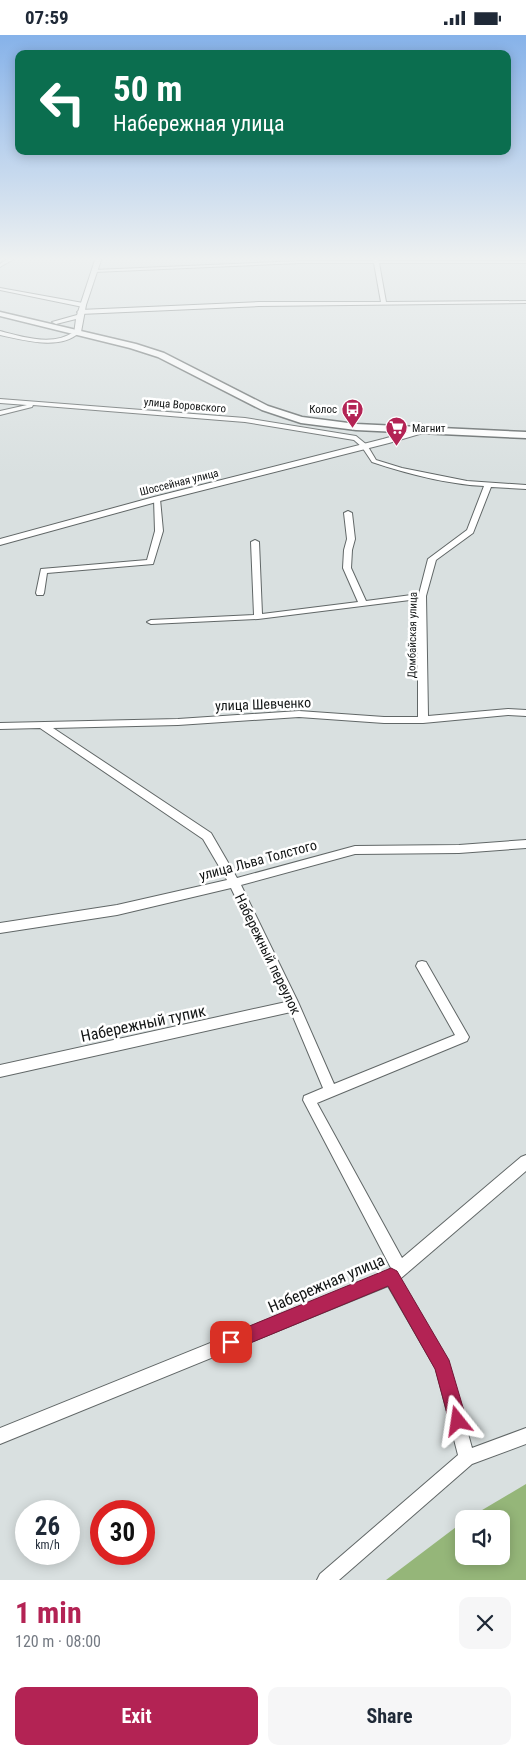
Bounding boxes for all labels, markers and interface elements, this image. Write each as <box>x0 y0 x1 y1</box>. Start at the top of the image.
text: 07:59 <box>25 6 69 29</box>
text: 50 m <box>113 69 182 110</box>
icon: left <box>30 70 95 135</box>
text: Набережная улица <box>113 111 285 136</box>
street label: улица Воровского <box>143 395 227 416</box>
bus stop icon: Колос <box>341 397 365 428</box>
place label: Колос <box>309 403 337 416</box>
supermarket icon: Магнит <box>384 416 408 447</box>
place label: Магнит <box>412 422 446 435</box>
street label: Шоссейная улица <box>138 466 220 499</box>
street label: Домбайская улица <box>405 592 420 678</box>
street label: улица Шевченко <box>215 694 311 714</box>
street label: улица Льва Толстого <box>197 837 319 883</box>
street label: Набережный переулок <box>232 891 304 1017</box>
street label: Набережный тупик <box>79 1001 208 1046</box>
street label: Набережная улица <box>265 1250 387 1317</box>
pin <box>210 1321 252 1363</box>
icon: arrive <box>217 1328 245 1356</box>
position arrow <box>431 1394 483 1446</box>
speed limit sign: 30 <box>90 1500 155 1565</box>
map controls <box>455 1510 510 1565</box>
button: sound <box>455 1510 510 1565</box>
text: 26 <box>35 1512 60 1541</box>
text: km/h <box>35 1538 60 1552</box>
text: 1 min <box>15 1595 82 1630</box>
button: close <box>459 1597 511 1649</box>
text: 120 m · 08:00 <box>15 1632 101 1651</box>
button: Exit <box>15 1687 258 1745</box>
button: Share <box>268 1687 511 1745</box>

